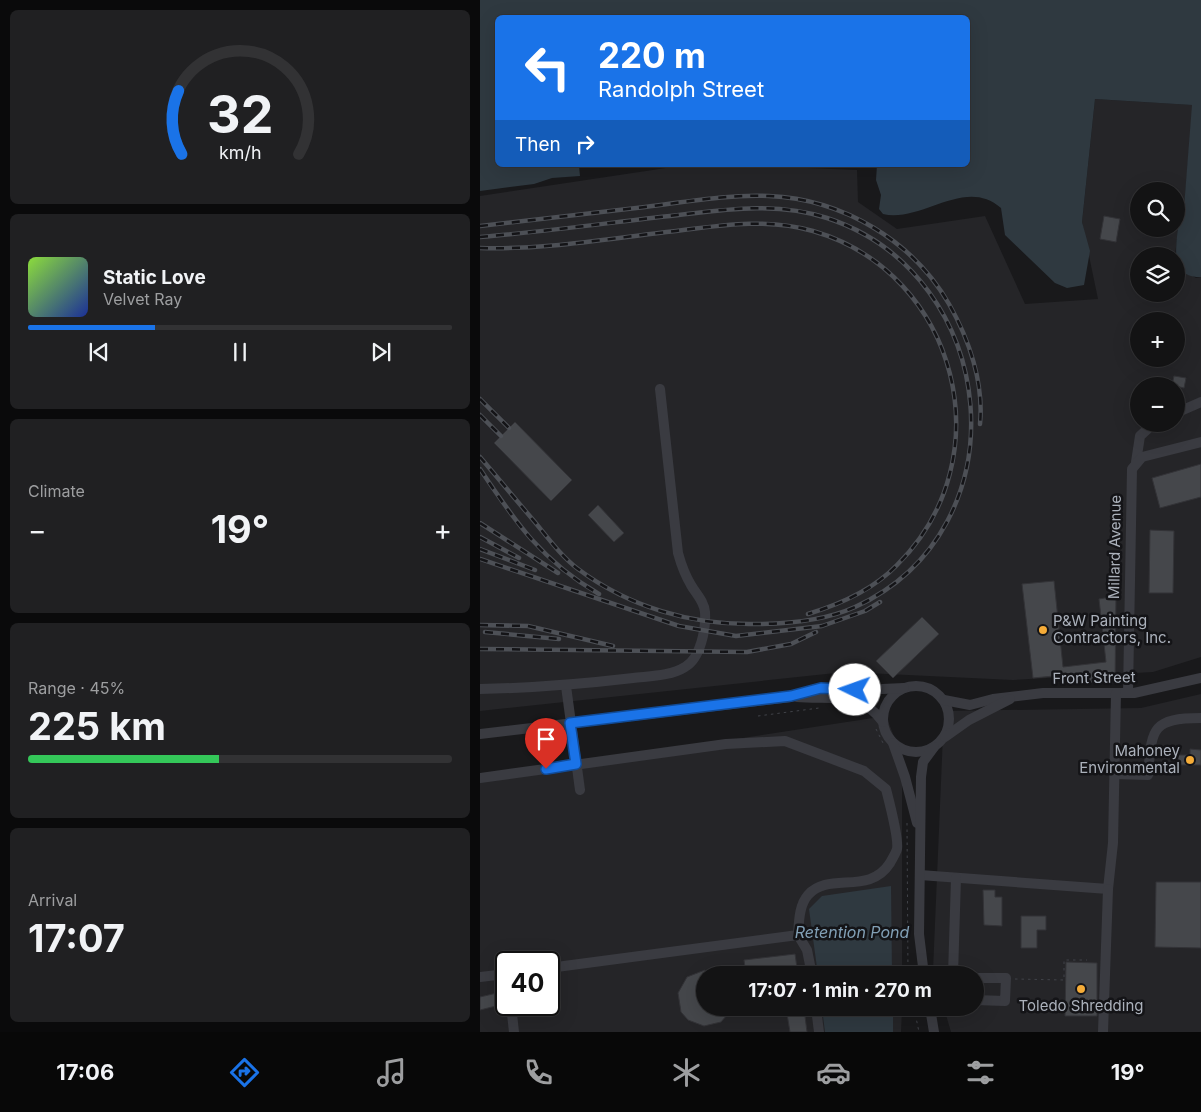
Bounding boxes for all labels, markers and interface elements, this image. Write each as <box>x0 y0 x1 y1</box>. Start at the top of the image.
text: 220 m <box>598 34 706 76</box>
icon: left <box>515 35 580 100</box>
text: Randolph Street <box>598 76 764 102</box>
text: 32 <box>207 83 273 146</box>
icon: right <box>571 130 599 158</box>
text: Then <box>515 133 561 156</box>
text: km/h <box>219 142 261 163</box>
map controls <box>1130 182 1185 432</box>
button: search <box>1130 182 1185 237</box>
button: layers <box>1130 247 1185 302</box>
text: Static Love <box>103 266 206 289</box>
text: Velvet Ray <box>103 289 182 309</box>
button: + <box>1130 312 1185 367</box>
icon: previous <box>85 338 113 366</box>
icon: pause <box>226 338 254 366</box>
icon: next <box>367 338 395 366</box>
button: − <box>1130 377 1185 432</box>
text: Climate <box>28 481 85 501</box>
street label: Millard Avenue <box>1104 495 1125 599</box>
text: 19° <box>211 506 269 552</box>
text: − <box>28 513 47 547</box>
text: + <box>433 513 452 547</box>
place label: P&W Painting Contractors, Inc. <box>1053 611 1171 647</box>
marker: P&W Painting Contractors, Inc. <box>1037 624 1049 636</box>
position arrow <box>828 663 880 715</box>
street label: Front Street <box>1052 667 1136 688</box>
text: Range · 45% <box>28 678 125 698</box>
text: 225 km <box>28 703 166 749</box>
pin <box>525 718 567 769</box>
icon: arrive <box>532 725 560 753</box>
place label: Mahoney Environmental <box>1079 741 1181 777</box>
marker: Mahoney Environmental <box>1184 754 1196 766</box>
text: Arrival <box>28 890 77 910</box>
text: 17:07 <box>28 915 125 961</box>
water label: Retention Pond <box>795 922 910 942</box>
speed limit sign: 40 <box>495 951 560 1016</box>
text: 17:07 · 1 min · 270 m <box>748 979 932 1002</box>
marker: Toledo Shredding <box>1075 983 1087 995</box>
place label: Toledo Shredding <box>1019 996 1143 1015</box>
icon: directions <box>227 1055 262 1090</box>
icon: music <box>374 1055 409 1090</box>
icon: phone <box>521 1055 556 1090</box>
icon: climate <box>669 1055 704 1090</box>
icon: car <box>816 1055 851 1090</box>
icon: filters <box>963 1055 998 1090</box>
text: 17:06 <box>56 1059 114 1085</box>
text: 19° <box>1111 1059 1145 1085</box>

